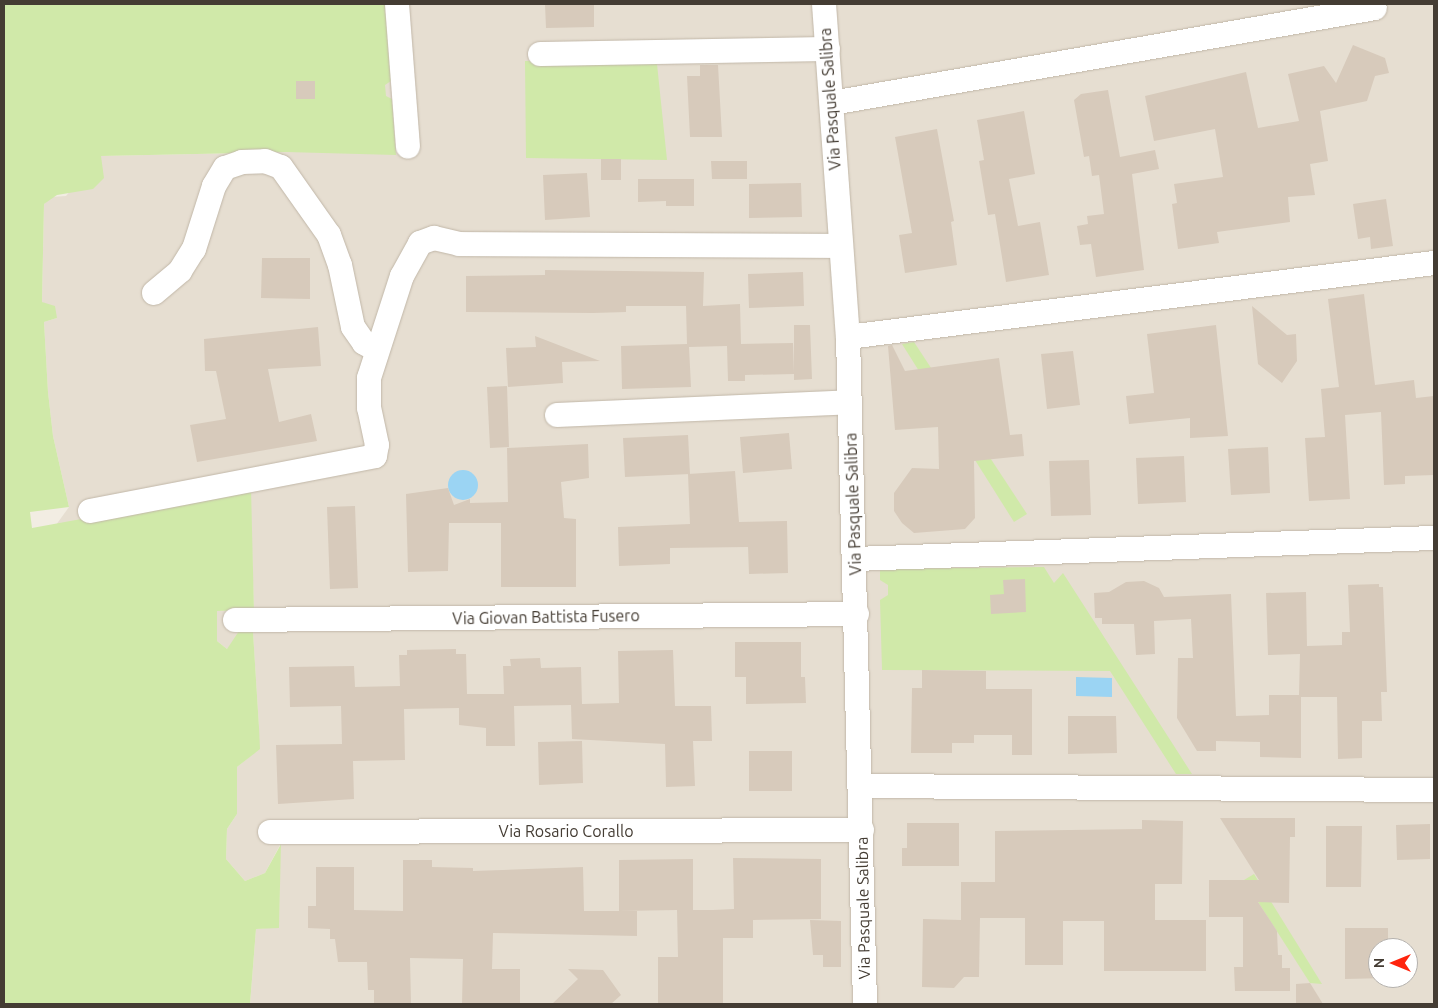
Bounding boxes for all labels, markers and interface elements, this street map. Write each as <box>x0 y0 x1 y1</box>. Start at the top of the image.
street label: Via Pasquale Salibra <box>815 27 845 171</box>
street label: Via Pasquale Salibra <box>841 432 865 576</box>
street label: Via Giovan Battista Fusero <box>452 606 640 628</box>
street label: Via Rosario Corallo <box>498 821 634 841</box>
street label: Via Pasquale Salibra <box>852 836 874 980</box>
north arrow <box>1368 938 1418 988</box>
text: N <box>1371 958 1387 968</box>

